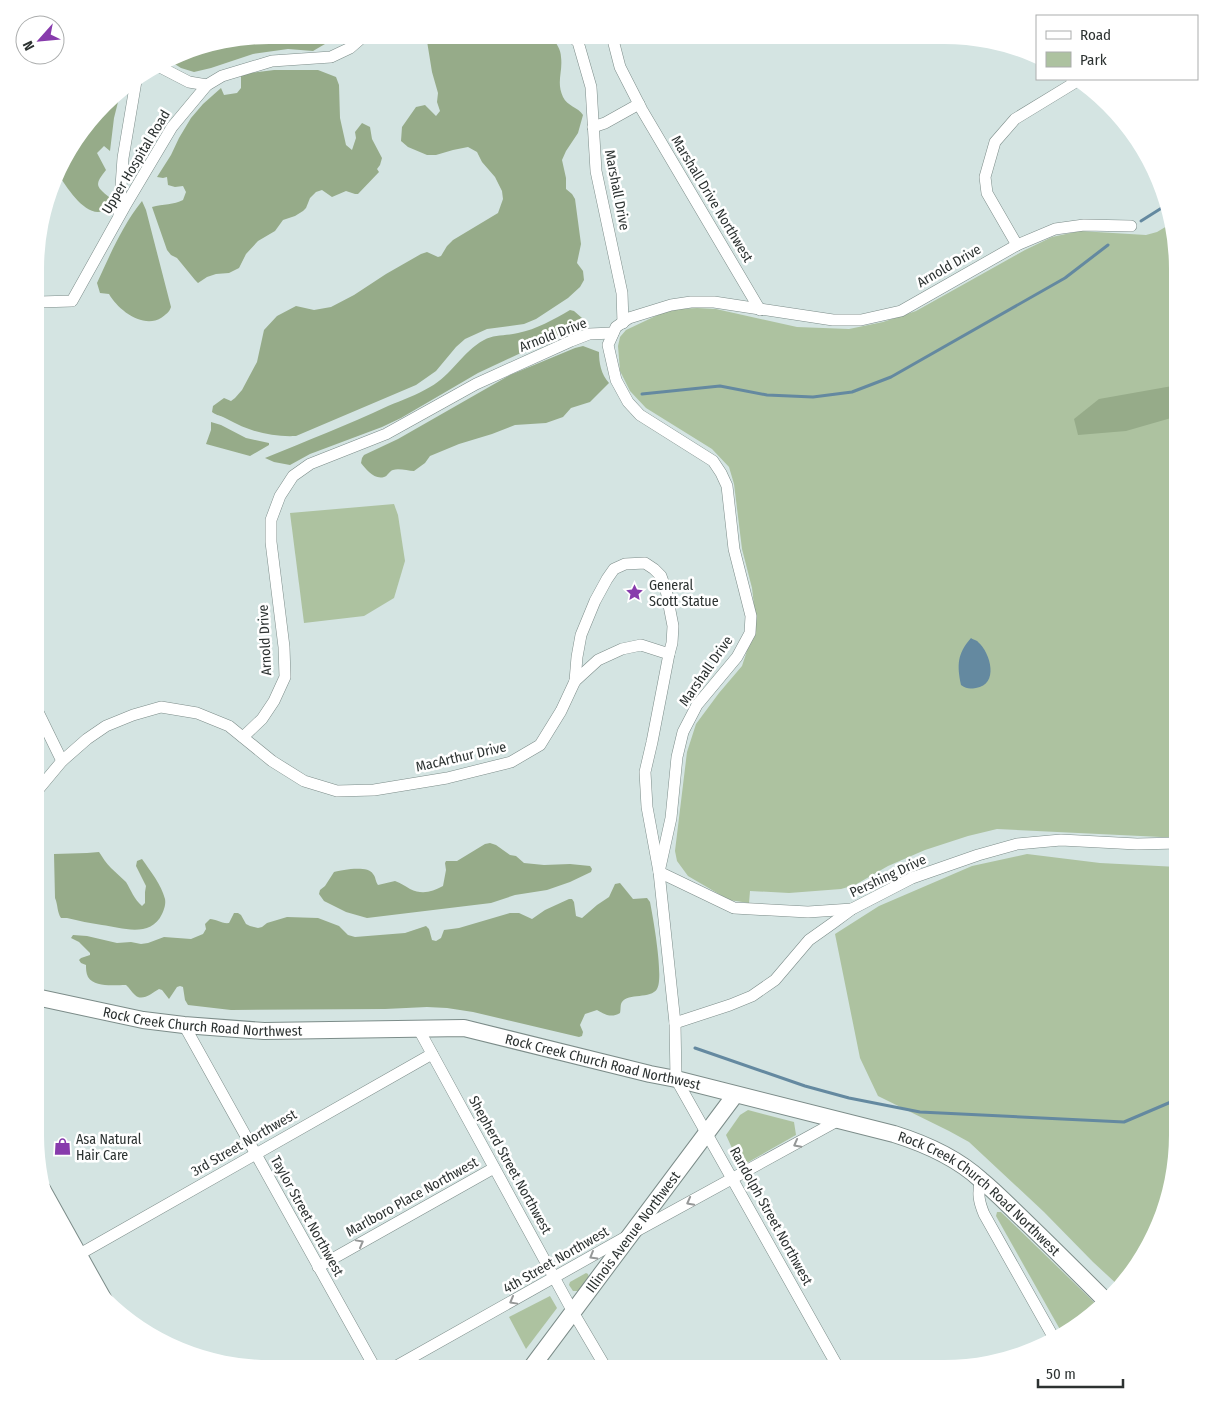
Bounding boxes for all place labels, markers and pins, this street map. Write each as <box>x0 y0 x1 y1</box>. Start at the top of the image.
place label: General Scott Statue <box>649 577 719 610</box>
place icon: General Scott Statue <box>625 583 645 603</box>
place label: Asa Natural Hair Care <box>76 1131 142 1164</box>
shop icon: Asa Natural Hair Care <box>52 1137 72 1157</box>

